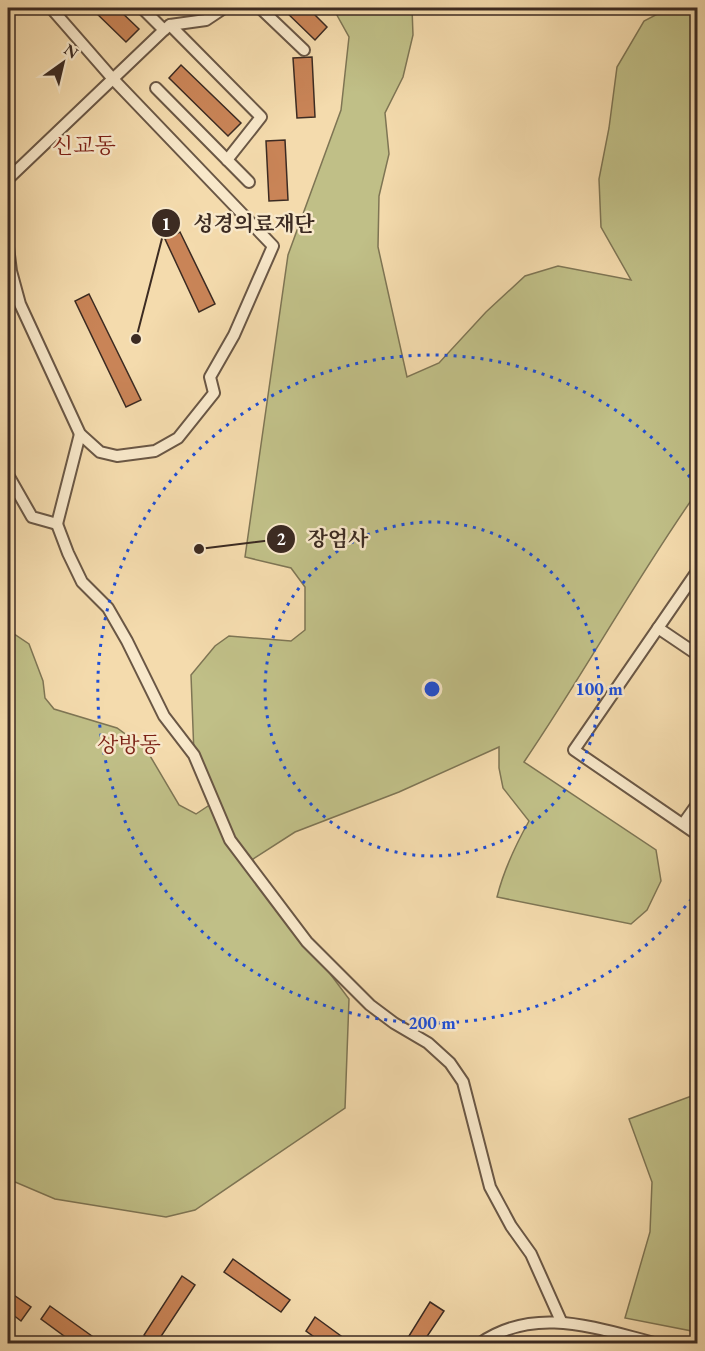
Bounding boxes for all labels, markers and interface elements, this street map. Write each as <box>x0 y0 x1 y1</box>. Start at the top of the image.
north arrow <box>33 33 93 93</box>
text: N <box>60 39 82 63</box>
district label: 신교동 <box>52 131 116 160</box>
callout: 성경의료재단 <box>151 204 327 243</box>
text: 성경의료재단 <box>193 210 316 237</box>
text: 1 <box>161 212 171 235</box>
callout: 장엄사 <box>266 519 381 558</box>
text: 장엄사 <box>308 525 369 552</box>
text: 2 <box>276 527 286 550</box>
text: 100 m <box>575 677 623 700</box>
centre of rings <box>422 679 442 699</box>
district label: 상방동 <box>97 730 161 759</box>
text: 200 m <box>408 1011 456 1034</box>

